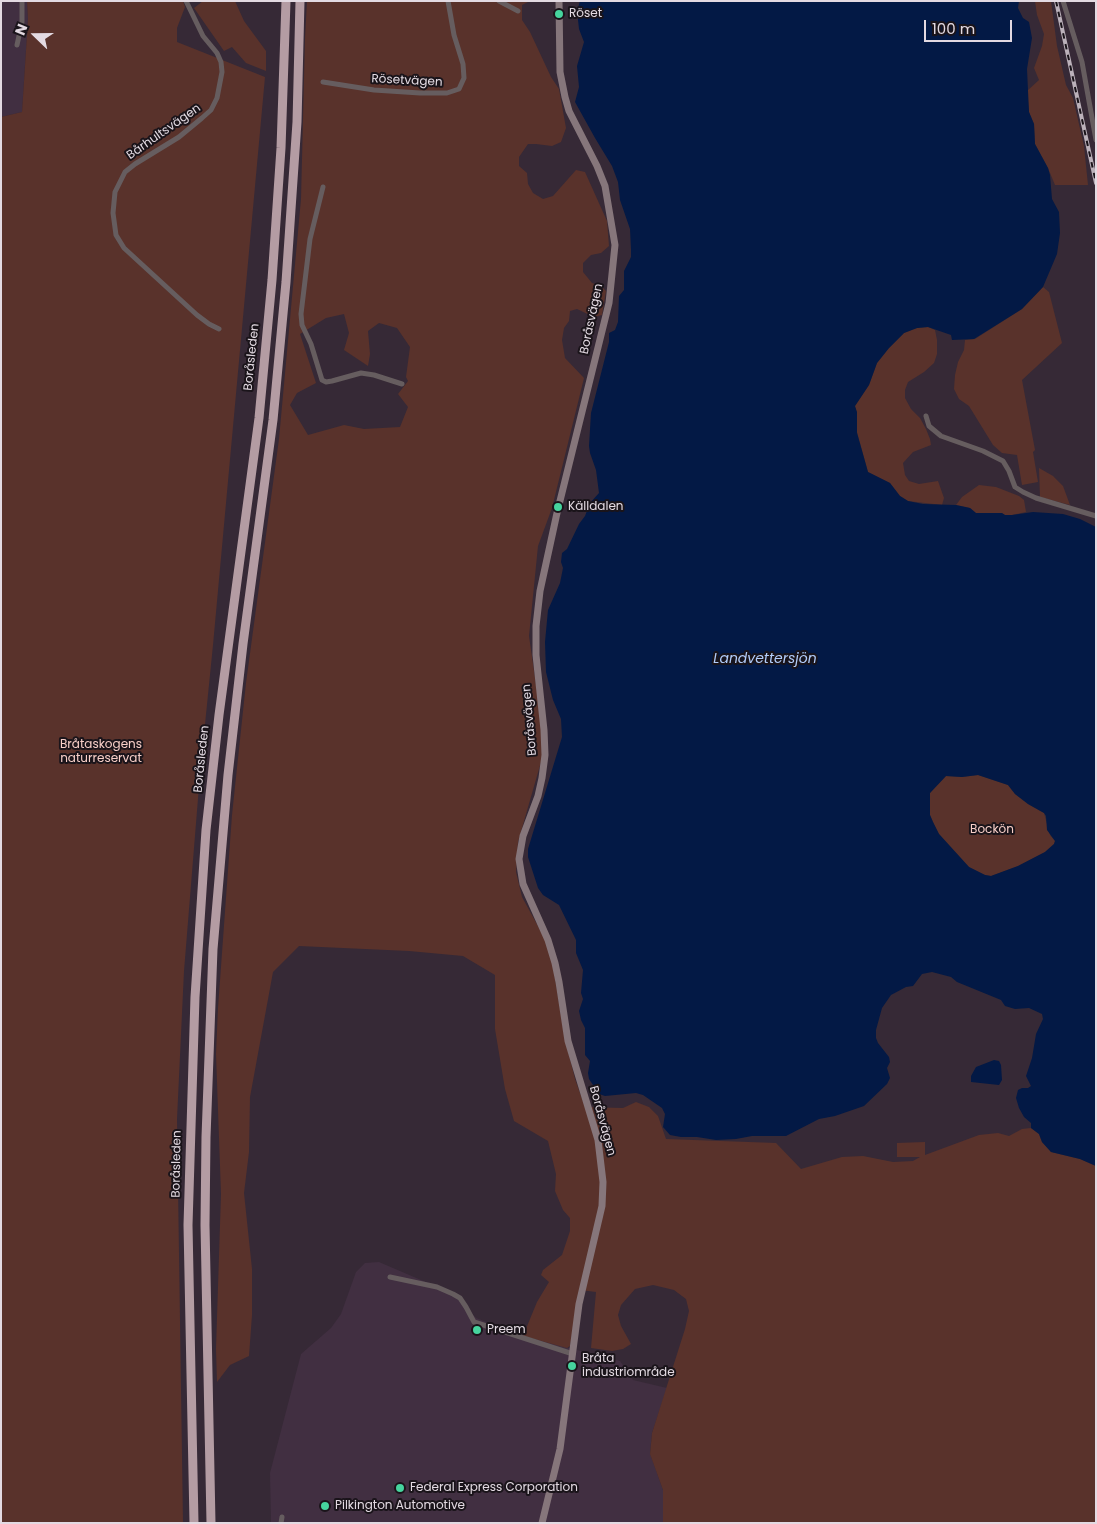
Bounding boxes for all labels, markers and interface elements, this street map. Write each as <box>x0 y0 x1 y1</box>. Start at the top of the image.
place label: Röset <box>569 7 602 21</box>
marker: Röset <box>553 8 565 20</box>
north arrow <box>10 10 60 60</box>
scale bar <box>927 10 1014 42</box>
text: 100 m <box>932 18 975 39</box>
text: N <box>10 21 32 38</box>
street label: Rösetvägen <box>371 72 443 90</box>
street label: Bårhultsvägen <box>124 101 204 163</box>
street label: Boråsvägen <box>577 282 607 356</box>
street label: Boråsleden <box>241 323 263 391</box>
place label: Källdalen <box>568 500 623 514</box>
marker: Källdalen <box>552 501 564 513</box>
water label: Landvettersjön <box>713 651 817 667</box>
street label: Boråsvägen <box>520 684 540 756</box>
street label: Boråsleden <box>191 725 213 793</box>
park label: Bråtaskogens naturreservat <box>60 738 142 766</box>
park label: Bockön <box>970 823 1014 837</box>
street label: Boråsvägen <box>586 1084 618 1158</box>
street label: Boråsleden <box>169 1130 185 1198</box>
place label: Preem <box>487 1323 526 1337</box>
marker: Preem <box>471 1324 483 1336</box>
place label: Bråta industriområde <box>582 1352 675 1380</box>
marker: Bråta industriområde <box>566 1360 578 1372</box>
place label: Federal Express Corporation <box>410 1481 578 1495</box>
marker: Federal Express Corporation <box>394 1482 406 1494</box>
place label: Pilkington Automotive <box>335 1499 465 1513</box>
marker: Pilkington Automotive <box>319 1500 331 1512</box>

